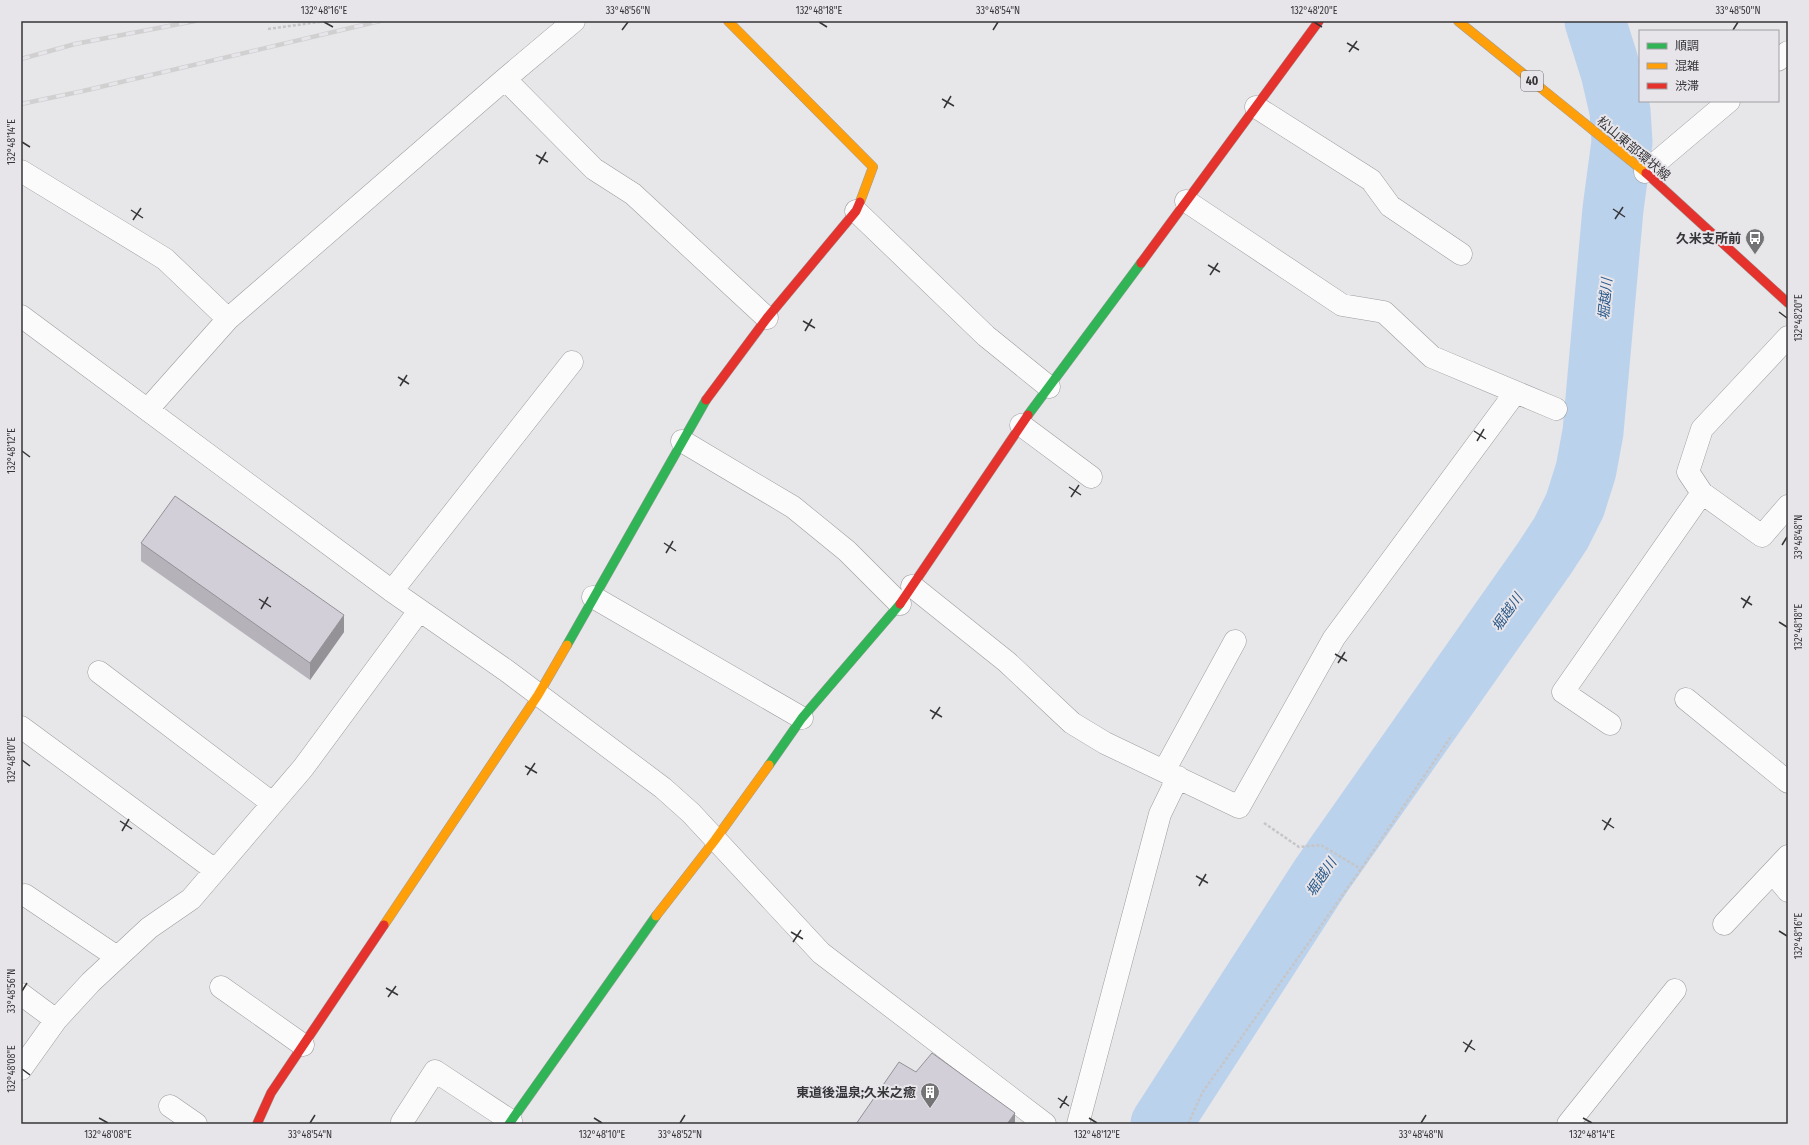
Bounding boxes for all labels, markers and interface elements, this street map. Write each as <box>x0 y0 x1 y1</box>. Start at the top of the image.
text: 132°48'16"E <box>301 5 347 17</box>
text: 33°48'56"N <box>606 5 650 17</box>
text: 132°48'18"E <box>796 5 842 17</box>
text: 33°48'54"N <box>976 5 1020 17</box>
text: 132°48'20"E <box>1290 5 1338 17</box>
text: 33°48'50"N <box>1716 5 1760 17</box>
legend <box>1639 30 1779 102</box>
text: 順調 <box>1675 39 1699 53</box>
text: 混雑 <box>1675 59 1699 73</box>
road number: 40 <box>1521 71 1543 91</box>
text: 渋滞 <box>1675 79 1699 93</box>
street label: 松山東部環状線 <box>1594 113 1673 183</box>
text: 132°48'14"E <box>6 119 18 165</box>
bus stop icon: 久米支所前 <box>1744 227 1766 255</box>
place label: 久米支所前 <box>1676 231 1741 246</box>
water label: 堀越川 <box>1595 275 1616 321</box>
text: 132°48'20"E <box>1793 294 1805 342</box>
text: 132°48'12"E <box>6 428 18 474</box>
text: 33°48'48"N <box>1793 515 1805 559</box>
water label: 堀越川 <box>1488 589 1528 634</box>
text: 132°48'18"E <box>1793 604 1805 650</box>
text: 132°48'10"E <box>6 736 18 783</box>
water label: 堀越川 <box>1303 853 1341 899</box>
text: 132°48'16"E <box>1793 913 1805 959</box>
text: 33°48'56"N <box>6 969 18 1013</box>
text: 132°48'08"E <box>6 1045 18 1093</box>
building icon: 東道後温泉;久米之癒 <box>919 1081 941 1109</box>
place label: 東道後温泉;久米之癒 <box>796 1085 916 1100</box>
text: 132°48'08"E <box>84 1129 132 1141</box>
text: 33°48'54"N <box>288 1129 332 1141</box>
text: 132°48'10"E <box>579 1129 626 1141</box>
text: 33°48'52"N <box>658 1129 702 1141</box>
text: 132°48'12"E <box>1074 1129 1120 1141</box>
text: 33°48'48"N <box>1399 1129 1443 1141</box>
text: 132°48'14"E <box>1569 1129 1615 1141</box>

